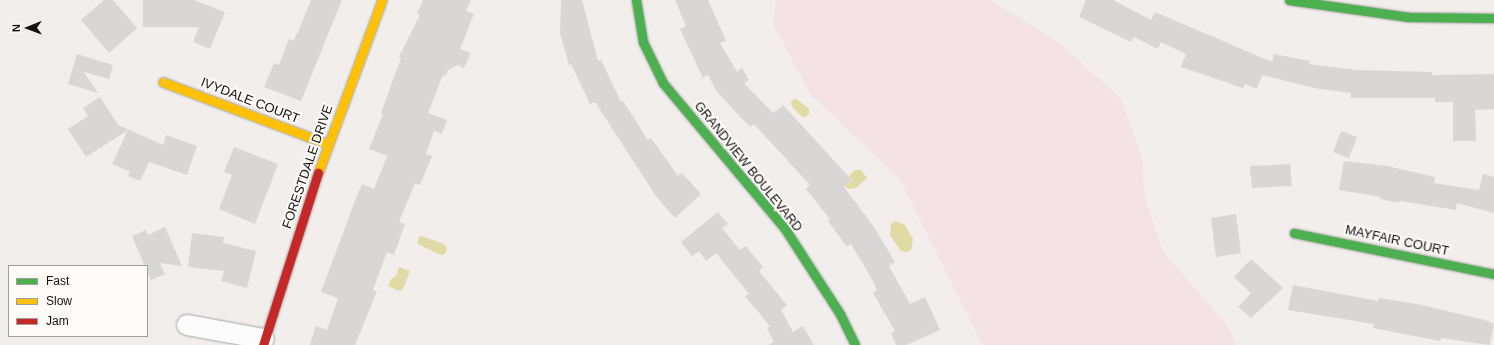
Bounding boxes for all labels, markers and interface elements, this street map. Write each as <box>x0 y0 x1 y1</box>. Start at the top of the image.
north arrow <box>8 8 48 48</box>
text: N <box>10 24 22 32</box>
street label: IVYDALE COURT <box>198 75 302 127</box>
street label: GRANDVIEW BOULEVARD <box>691 99 805 235</box>
street label: FORESTDALE DRIVE <box>279 103 337 231</box>
street label: MAYFAIR COURT <box>1344 222 1450 260</box>
legend <box>8 265 148 337</box>
text: Fast <box>46 274 69 288</box>
text: Slow <box>46 294 72 308</box>
text: Jam <box>46 314 69 328</box>

